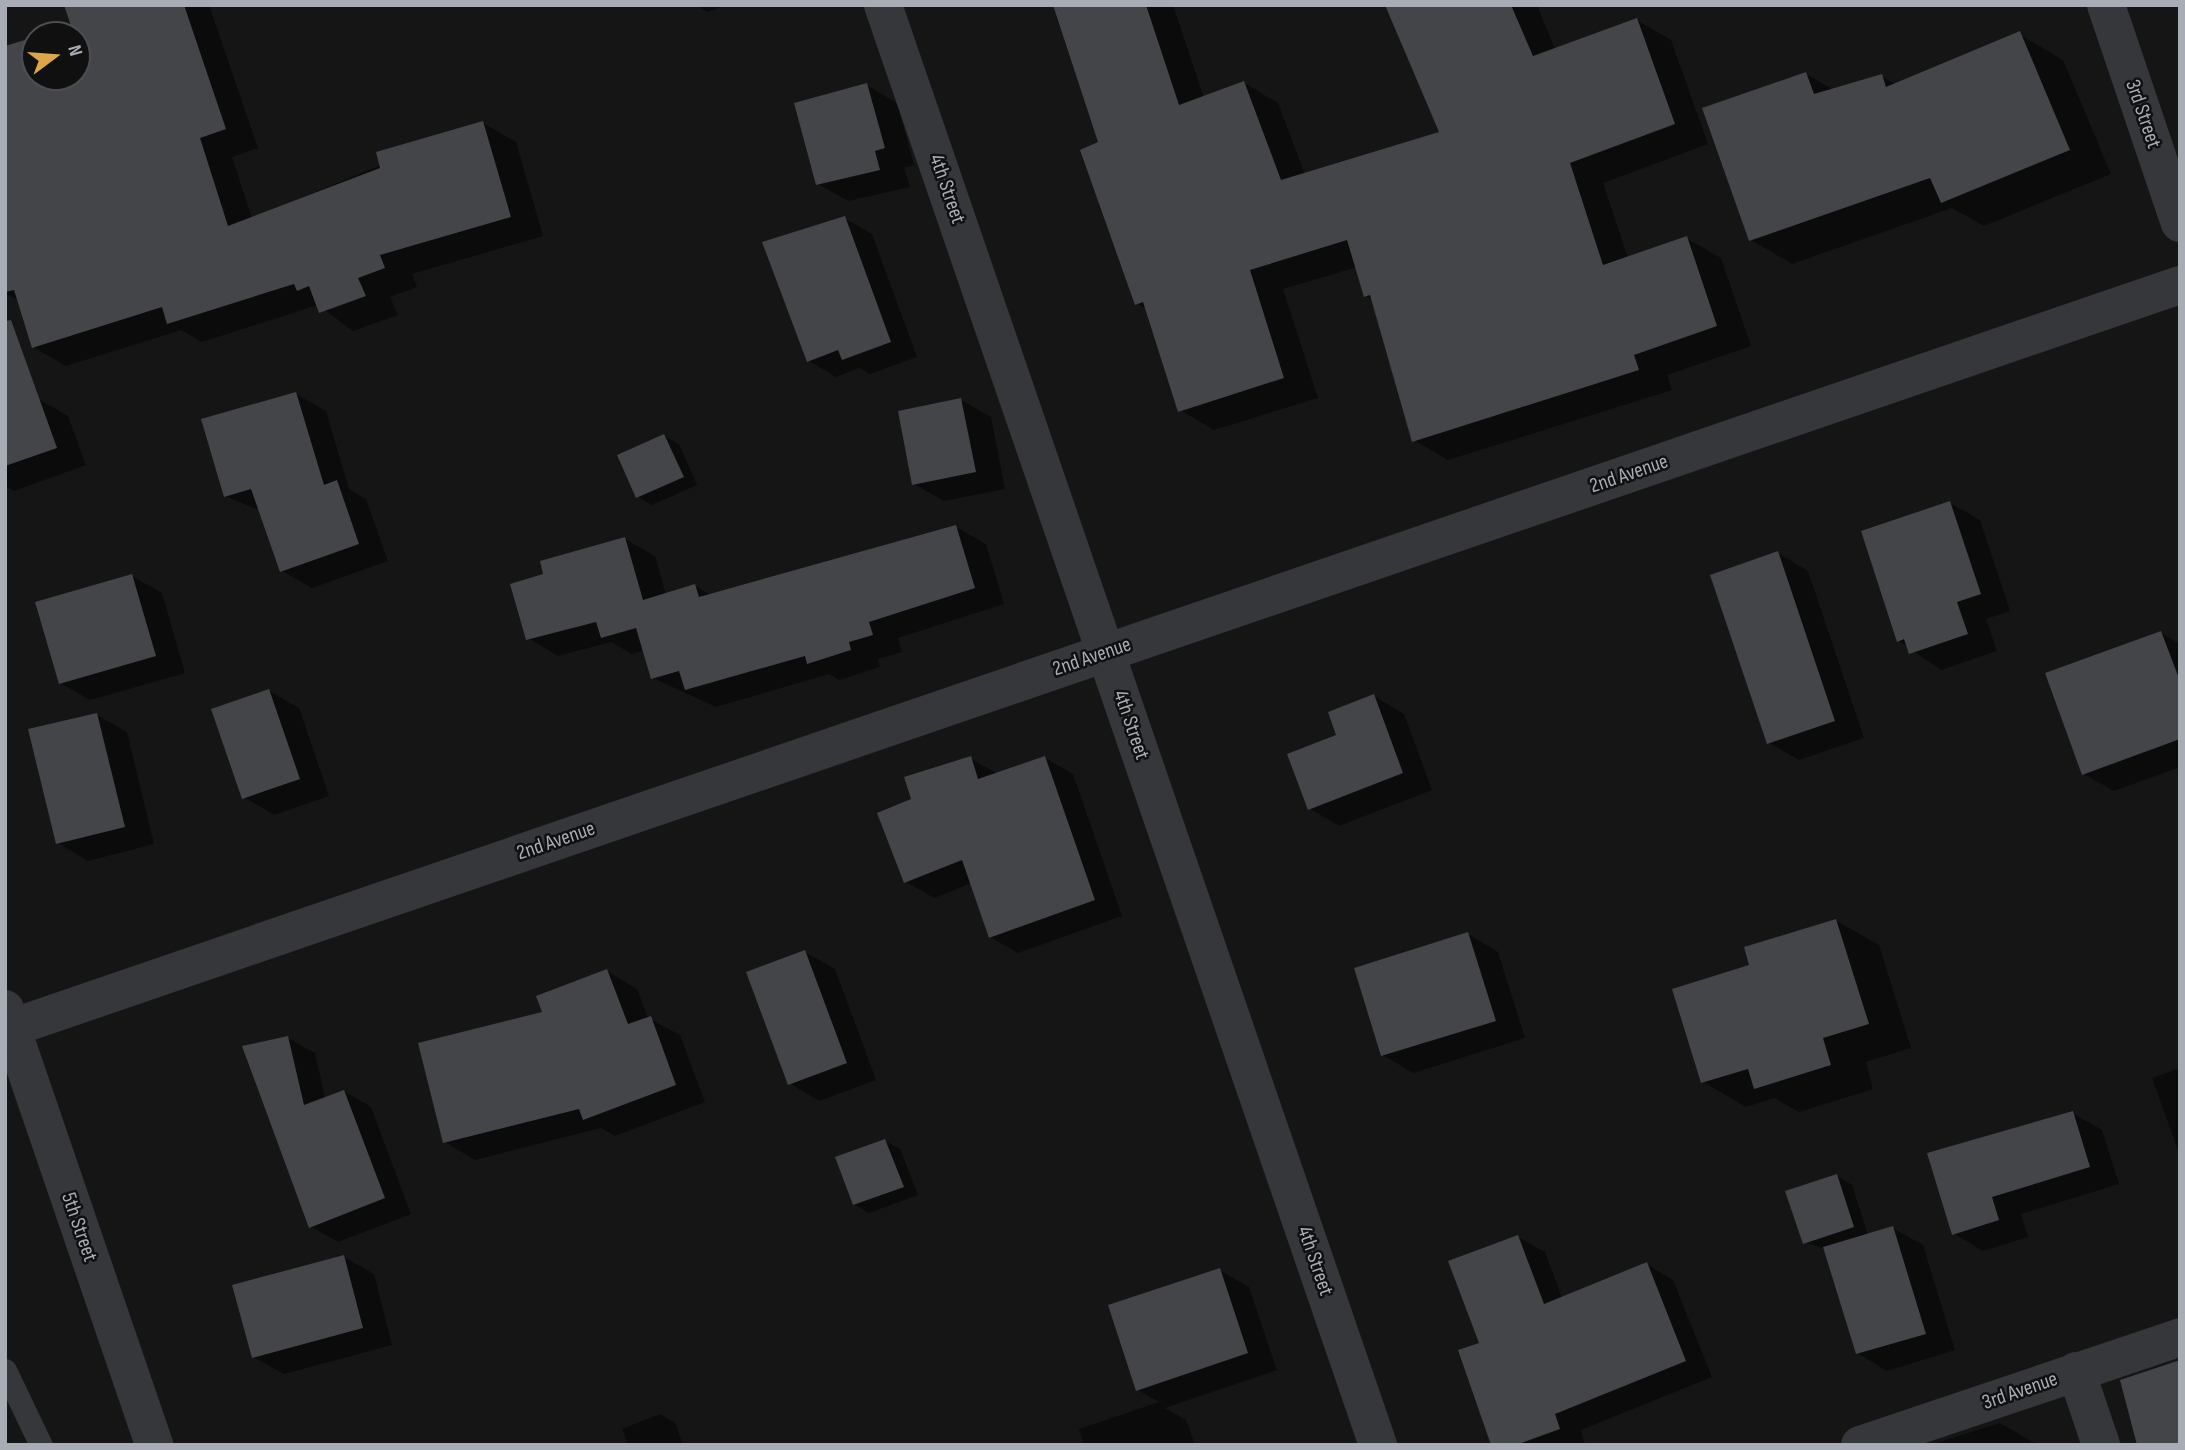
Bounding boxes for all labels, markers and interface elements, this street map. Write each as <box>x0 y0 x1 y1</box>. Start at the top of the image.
north arrow <box>21 21 91 91</box>
text: N <box>62 43 87 59</box>
street label: 3rd Street <box>2120 76 2166 152</box>
street label: 4th Street <box>923 151 971 227</box>
street label: 2nd Avenue <box>1587 449 1671 499</box>
street label: 2nd Avenue <box>1050 632 1134 682</box>
street label: 4th Street <box>1107 687 1155 763</box>
street label: 2nd Avenue <box>514 816 598 866</box>
street label: 5th Street <box>55 1189 103 1265</box>
street label: 4th Street <box>1291 1223 1339 1299</box>
street label: 3rd Avenue <box>1979 1366 2061 1416</box>

